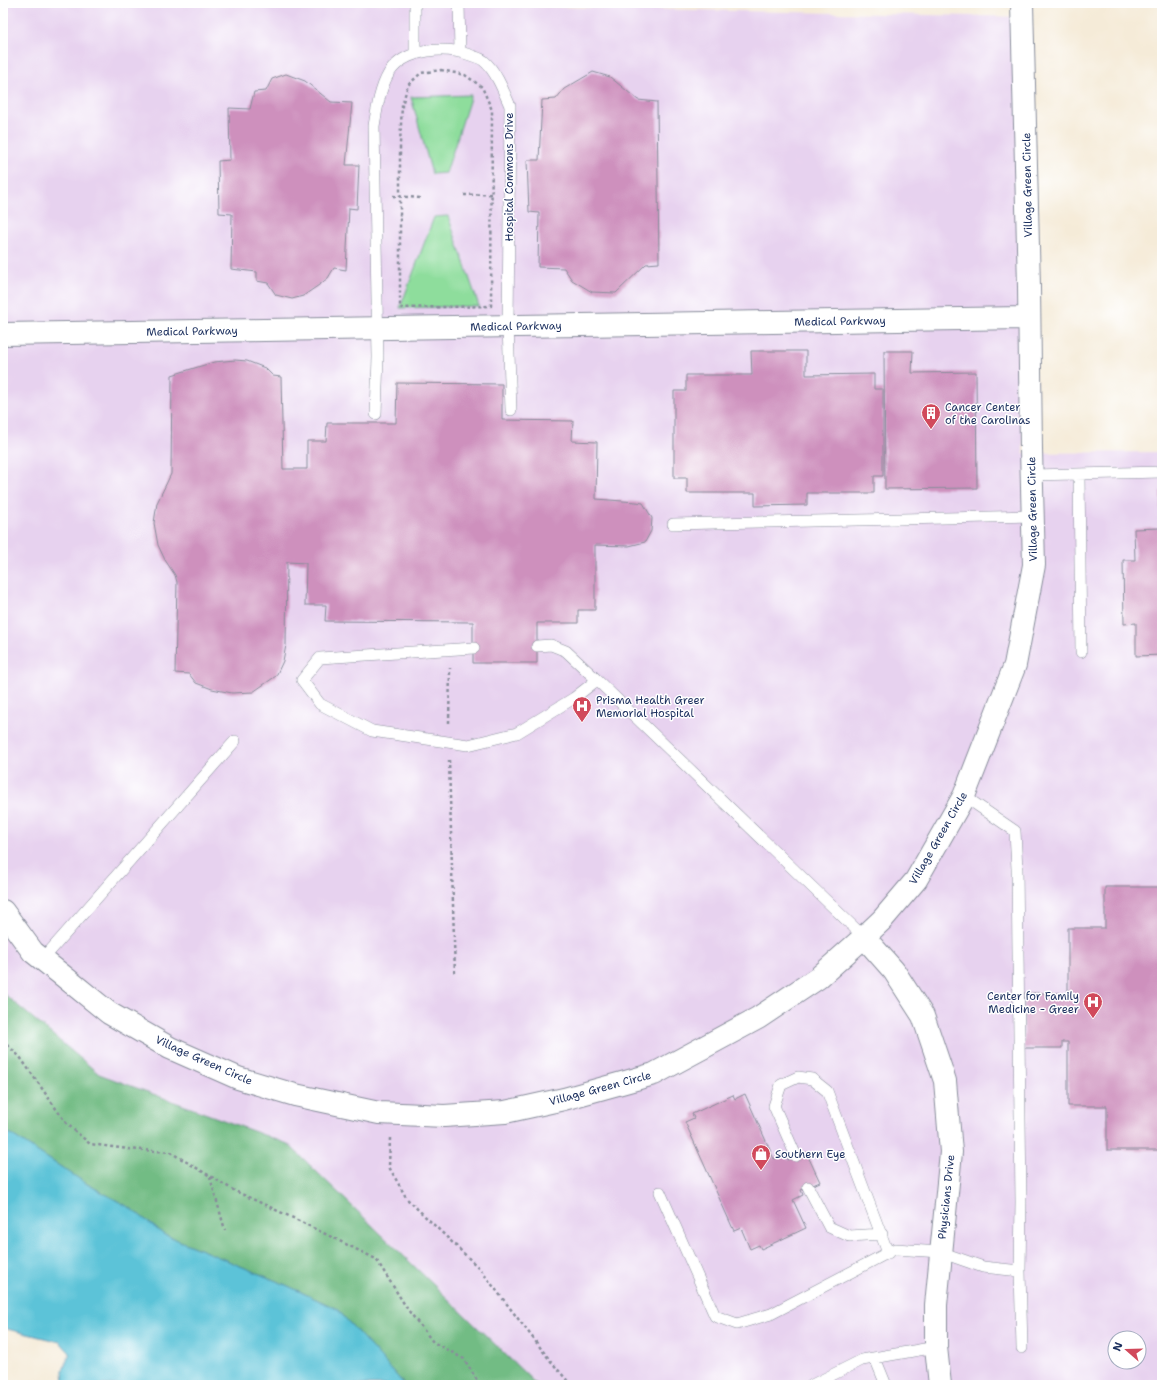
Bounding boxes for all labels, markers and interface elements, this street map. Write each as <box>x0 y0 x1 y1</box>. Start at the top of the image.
street label: Hospital Commons Drive <box>502 113 517 241</box>
street label: Village Green Circle <box>1019 132 1036 238</box>
street label: Medical Parkway <box>794 313 886 330</box>
street label: Medical Parkway <box>470 318 562 335</box>
street label: Medical Parkway <box>146 323 238 340</box>
place label: Cancer Center of the Carolinas <box>945 400 1030 428</box>
building icon: Cancer Center of the Carolinas <box>920 402 942 430</box>
street label: Village Green Circle <box>1024 456 1041 562</box>
place label: Prisma Health Greer Memorial Hospital <box>596 693 705 721</box>
hospital icon: Prisma Health Greer Memorial Hospital <box>571 695 593 723</box>
street label: Village Green Circle <box>906 789 971 887</box>
place label: Center for Family Medicine - Greer <box>987 989 1079 1017</box>
hospital icon: Center for Family Medicine - Greer <box>1082 991 1104 1019</box>
street label: Village Green Circle <box>153 1032 255 1089</box>
street label: Village Green Circle <box>547 1068 653 1109</box>
shop icon: Southern Eye <box>750 1143 772 1171</box>
place label: Southern Eye <box>775 1147 845 1162</box>
street label: Physicians Drive <box>935 1154 958 1240</box>
north arrow <box>1107 1330 1147 1370</box>
text: N <box>1110 1340 1127 1353</box>

